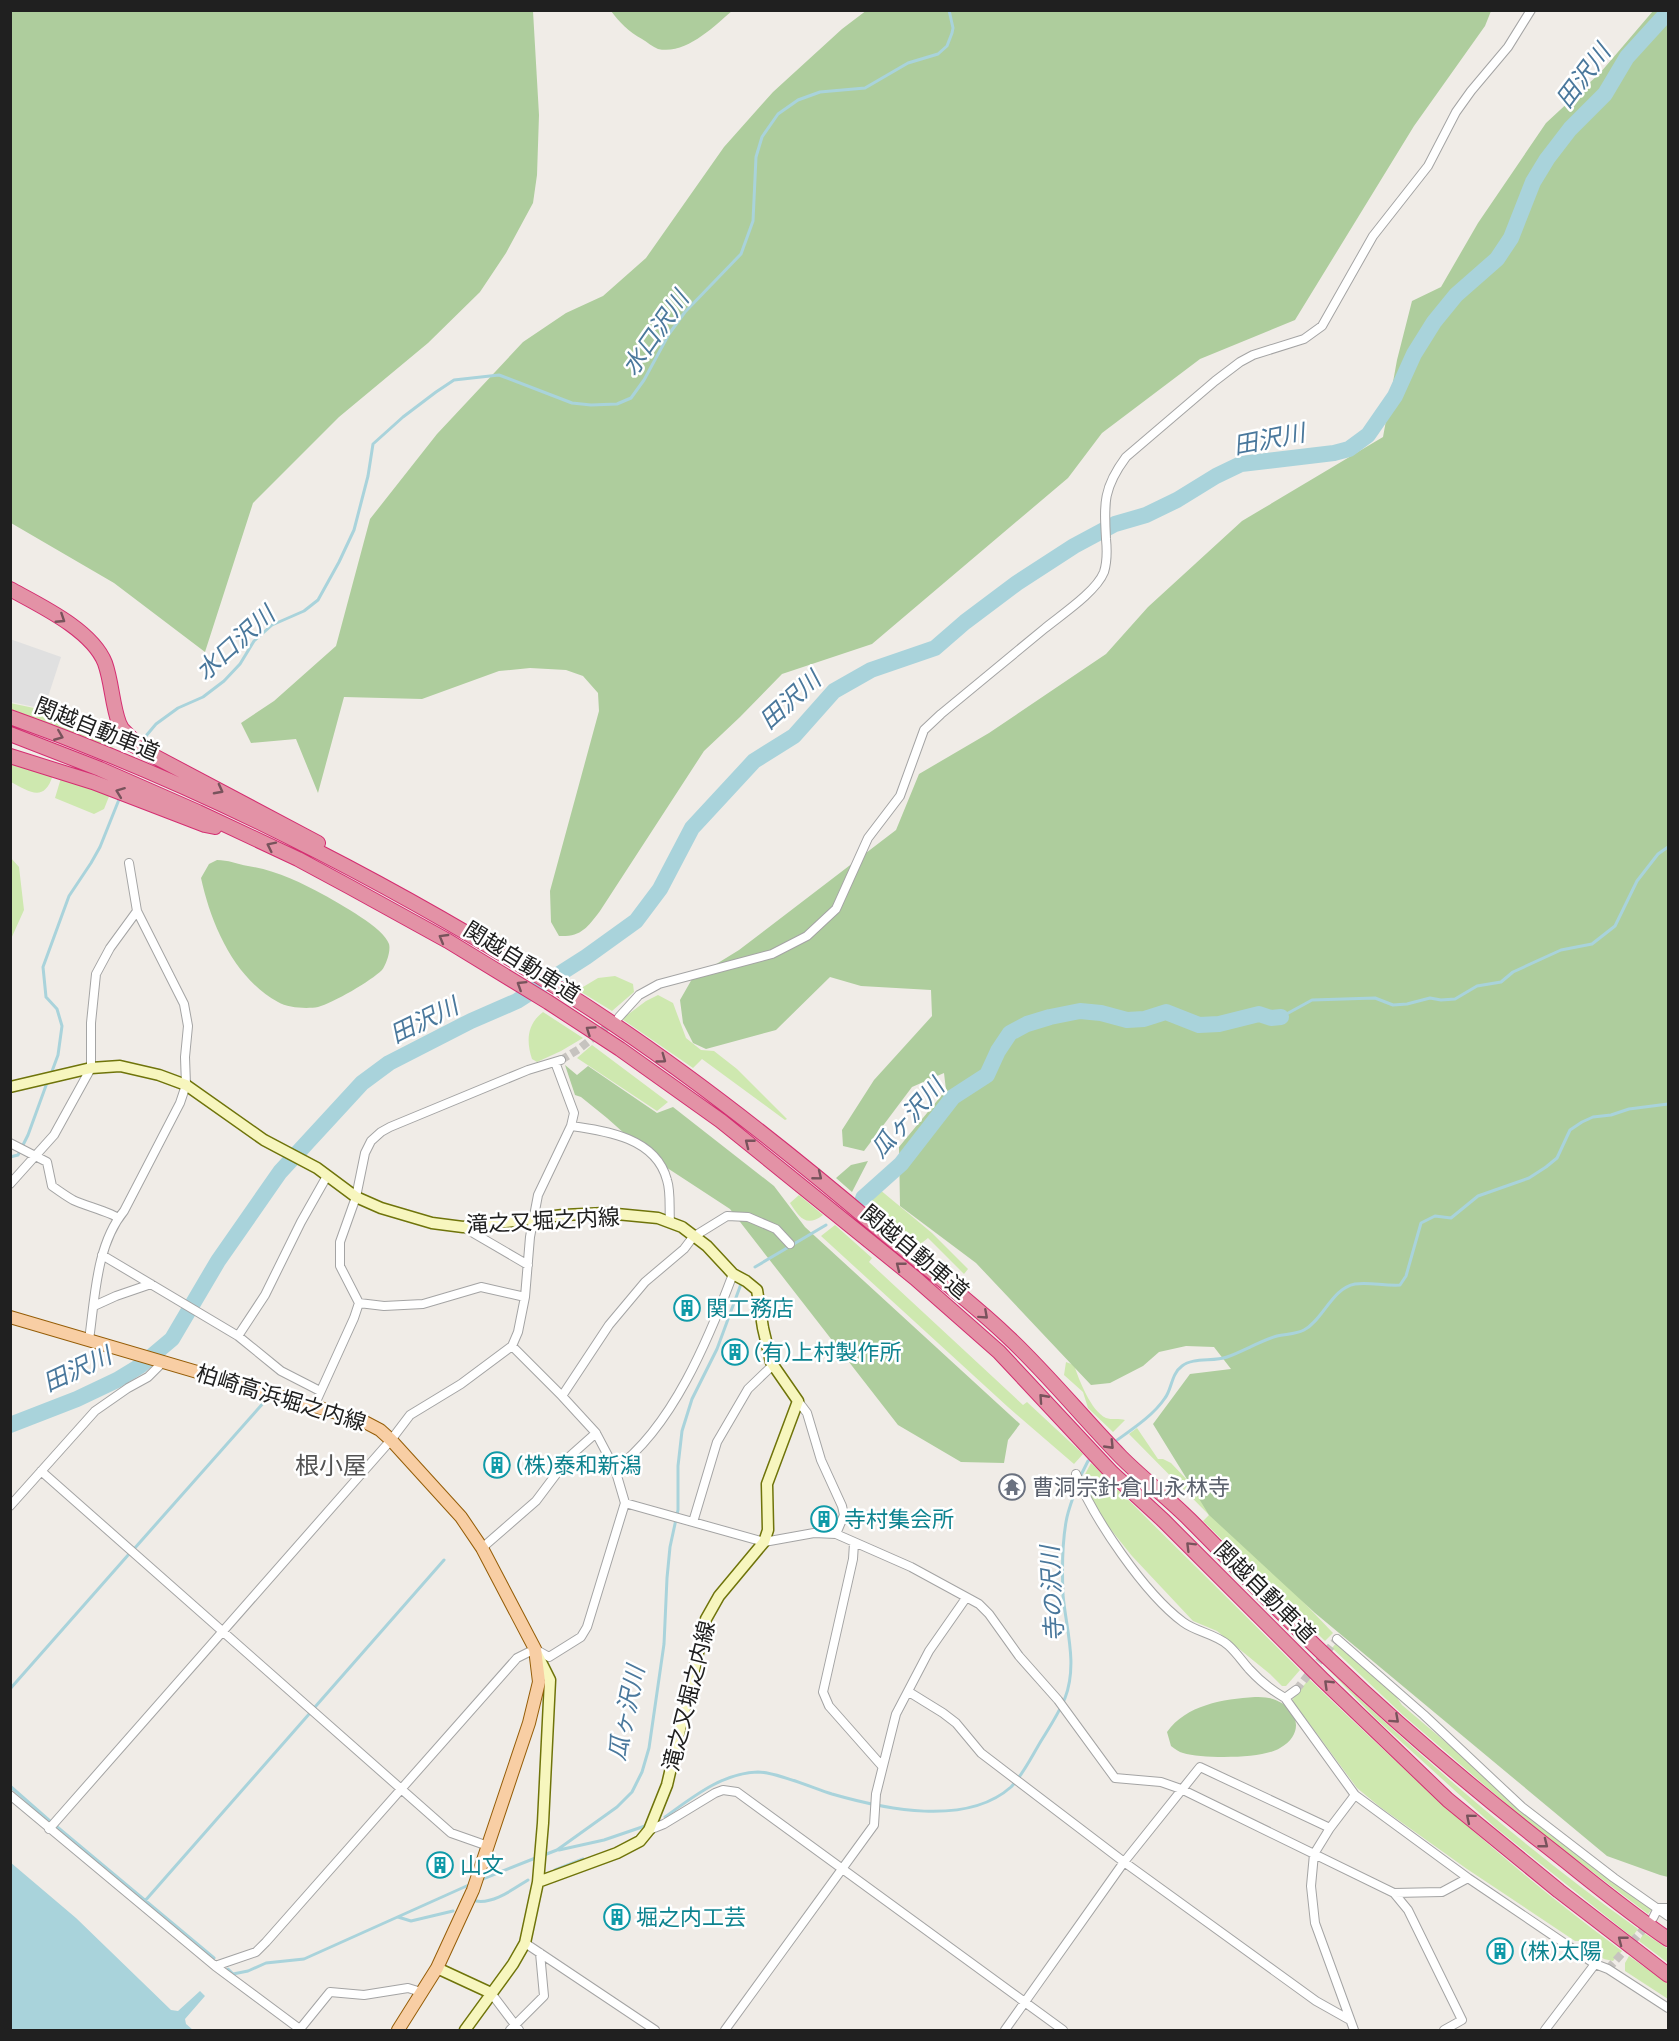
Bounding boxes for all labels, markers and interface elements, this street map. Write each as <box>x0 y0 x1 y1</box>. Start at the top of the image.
water label: 田沢川 <box>1550 36 1618 113</box>
water label: 水口沢川 <box>616 283 696 381</box>
water label: 田沢川 <box>1231 417 1310 460</box>
water label: 水口沢川 <box>190 598 283 686</box>
one-way arrow <box>54 612 65 623</box>
water label: 田沢川 <box>754 663 829 735</box>
street label: 関越自動車道 <box>31 692 163 766</box>
one-way arrow <box>53 729 64 741</box>
one-way arrow <box>213 783 224 795</box>
one-way arrow <box>115 787 126 799</box>
one-way arrow <box>267 842 278 854</box>
street label: 関越自動車道 <box>459 916 585 1008</box>
one-way arrow <box>439 934 449 945</box>
one-way arrow <box>517 980 527 992</box>
water label: 田沢川 <box>385 990 465 1049</box>
one-way arrow <box>586 1025 596 1037</box>
one-way arrow <box>656 1052 667 1063</box>
water label: 瓜ヶ沢川 <box>864 1070 952 1163</box>
one-way arrow <box>745 1139 756 1150</box>
one-way arrow <box>811 1169 822 1180</box>
street label: 関越自動車道 <box>856 1199 974 1305</box>
street label: 滝之又堀之内線 <box>465 1203 621 1239</box>
one-way arrow <box>896 1263 907 1274</box>
building icon: 関工務店 <box>672 1293 702 1323</box>
place label: 関工務店 <box>706 1295 794 1322</box>
one-way arrow <box>977 1308 988 1319</box>
building icon: (有)上村製作所 <box>720 1337 750 1367</box>
water label: 田沢川 <box>38 1339 118 1397</box>
place label: (有)上村製作所 <box>754 1339 902 1366</box>
street label: 柏崎高浜堀之内線 <box>193 1359 369 1437</box>
one-way arrow <box>1039 1395 1050 1405</box>
one-way arrow <box>1102 1437 1113 1448</box>
building icon: (株)泰和新潟 <box>482 1450 512 1480</box>
district label: 根小屋 <box>295 1451 367 1480</box>
place label: (株)泰和新潟 <box>516 1452 642 1479</box>
temple icon: 曹洞宗針倉山永林寺 <box>997 1472 1027 1502</box>
place label: 曹洞宗針倉山永林寺 <box>1032 1474 1230 1501</box>
building icon: 寺村集会所 <box>809 1504 839 1534</box>
place label: 寺村集会所 <box>844 1506 954 1533</box>
street label: 関越自動車道 <box>1209 1536 1321 1648</box>
water label: 寺の沢川 <box>1035 1542 1069 1643</box>
one-way arrow <box>1186 1543 1197 1554</box>
street label: 滝之又堀之内線 <box>657 1618 721 1774</box>
water label: 瓜ヶ沢川 <box>602 1660 651 1763</box>
one-way arrow <box>1324 1680 1334 1691</box>
one-way arrow <box>1388 1712 1399 1723</box>
one-way arrow <box>1466 1814 1477 1825</box>
one-way arrow <box>1537 1837 1548 1848</box>
building icon: 山文 <box>425 1850 455 1880</box>
place label: 山文 <box>460 1852 504 1879</box>
building icon: 堀之内工芸 <box>602 1902 632 1932</box>
place label: 堀之内工芸 <box>636 1904 746 1931</box>
building icon: (株)太陽 <box>1485 1936 1515 1966</box>
one-way arrow <box>1618 1936 1629 1947</box>
place label: (株)太陽 <box>1520 1938 1602 1965</box>

